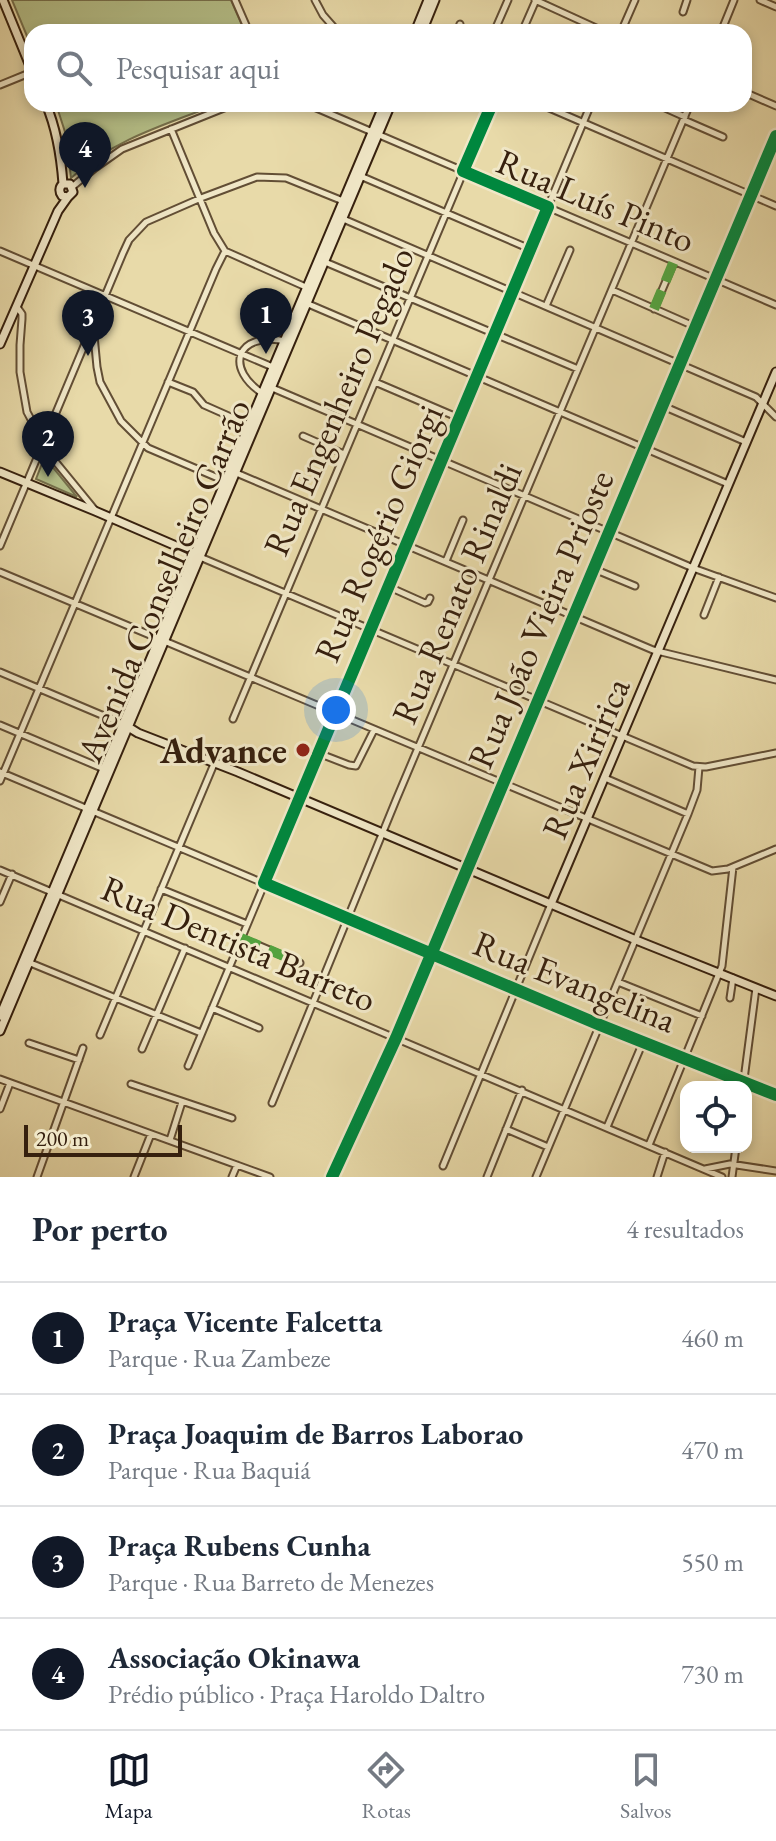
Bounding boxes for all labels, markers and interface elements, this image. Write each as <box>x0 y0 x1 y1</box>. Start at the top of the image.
search box <box>24 24 752 112</box>
icon: search <box>52 46 96 90</box>
text: Pesquisar aqui <box>116 49 280 88</box>
pin: 4 <box>59 122 111 188</box>
street label: Rua Luís Pinto <box>490 138 702 263</box>
street label: Rua Engenheiro Pegado <box>252 240 425 563</box>
pin: 1 <box>240 288 292 354</box>
pin: 3 <box>62 290 114 356</box>
street label: Avenida Conselheiro Carrão <box>65 391 261 770</box>
street label: Rua Rogério Giorgi <box>303 397 454 669</box>
pin: 2 <box>22 411 74 477</box>
street label: Rua Renato Rinaldi <box>380 455 533 731</box>
street label: Rua João Vieira Prioste <box>456 463 624 775</box>
street label: Rua Xiririca <box>530 670 641 846</box>
your location <box>316 690 356 730</box>
place label: Advance <box>159 727 287 774</box>
marker: Advance <box>294 741 312 759</box>
street label: Rua Dentista Barreto <box>94 864 383 1022</box>
street label: Rua Evangelina <box>467 919 684 1044</box>
map controls <box>680 1081 752 1153</box>
button: locate <box>680 1081 752 1153</box>
scale bar <box>24 1121 182 1157</box>
text: 200 m <box>36 1124 89 1153</box>
text: Por perto <box>32 1207 168 1251</box>
text: 4 resultados <box>626 1212 744 1246</box>
text: Praça Vicente Falcetta <box>108 1302 382 1341</box>
text: 1 <box>51 1321 65 1355</box>
text: 460 m <box>681 1321 744 1355</box>
text: Parque · Rua Zambeze <box>108 1341 331 1375</box>
text: Praça Joaquim de Barros Laborao <box>108 1414 523 1453</box>
text: 2 <box>51 1433 65 1467</box>
text: 470 m <box>681 1433 744 1467</box>
text: Parque · Rua Baquiá <box>108 1453 311 1487</box>
text: Praça Rubens Cunha <box>108 1526 371 1565</box>
text: 3 <box>51 1545 65 1579</box>
text: 550 m <box>681 1545 744 1579</box>
text: Parque · Rua Barreto de Menezes <box>108 1565 434 1599</box>
text: Associação Okinawa <box>108 1638 360 1677</box>
text: 4 <box>51 1657 65 1691</box>
text: 730 m <box>681 1657 744 1691</box>
text: Prédio público · Praça Haroldo Daltro <box>108 1677 485 1711</box>
tab: Mapa <box>105 1748 152 1825</box>
tab: Rotas <box>362 1748 411 1825</box>
tab: Salvos <box>620 1748 671 1825</box>

